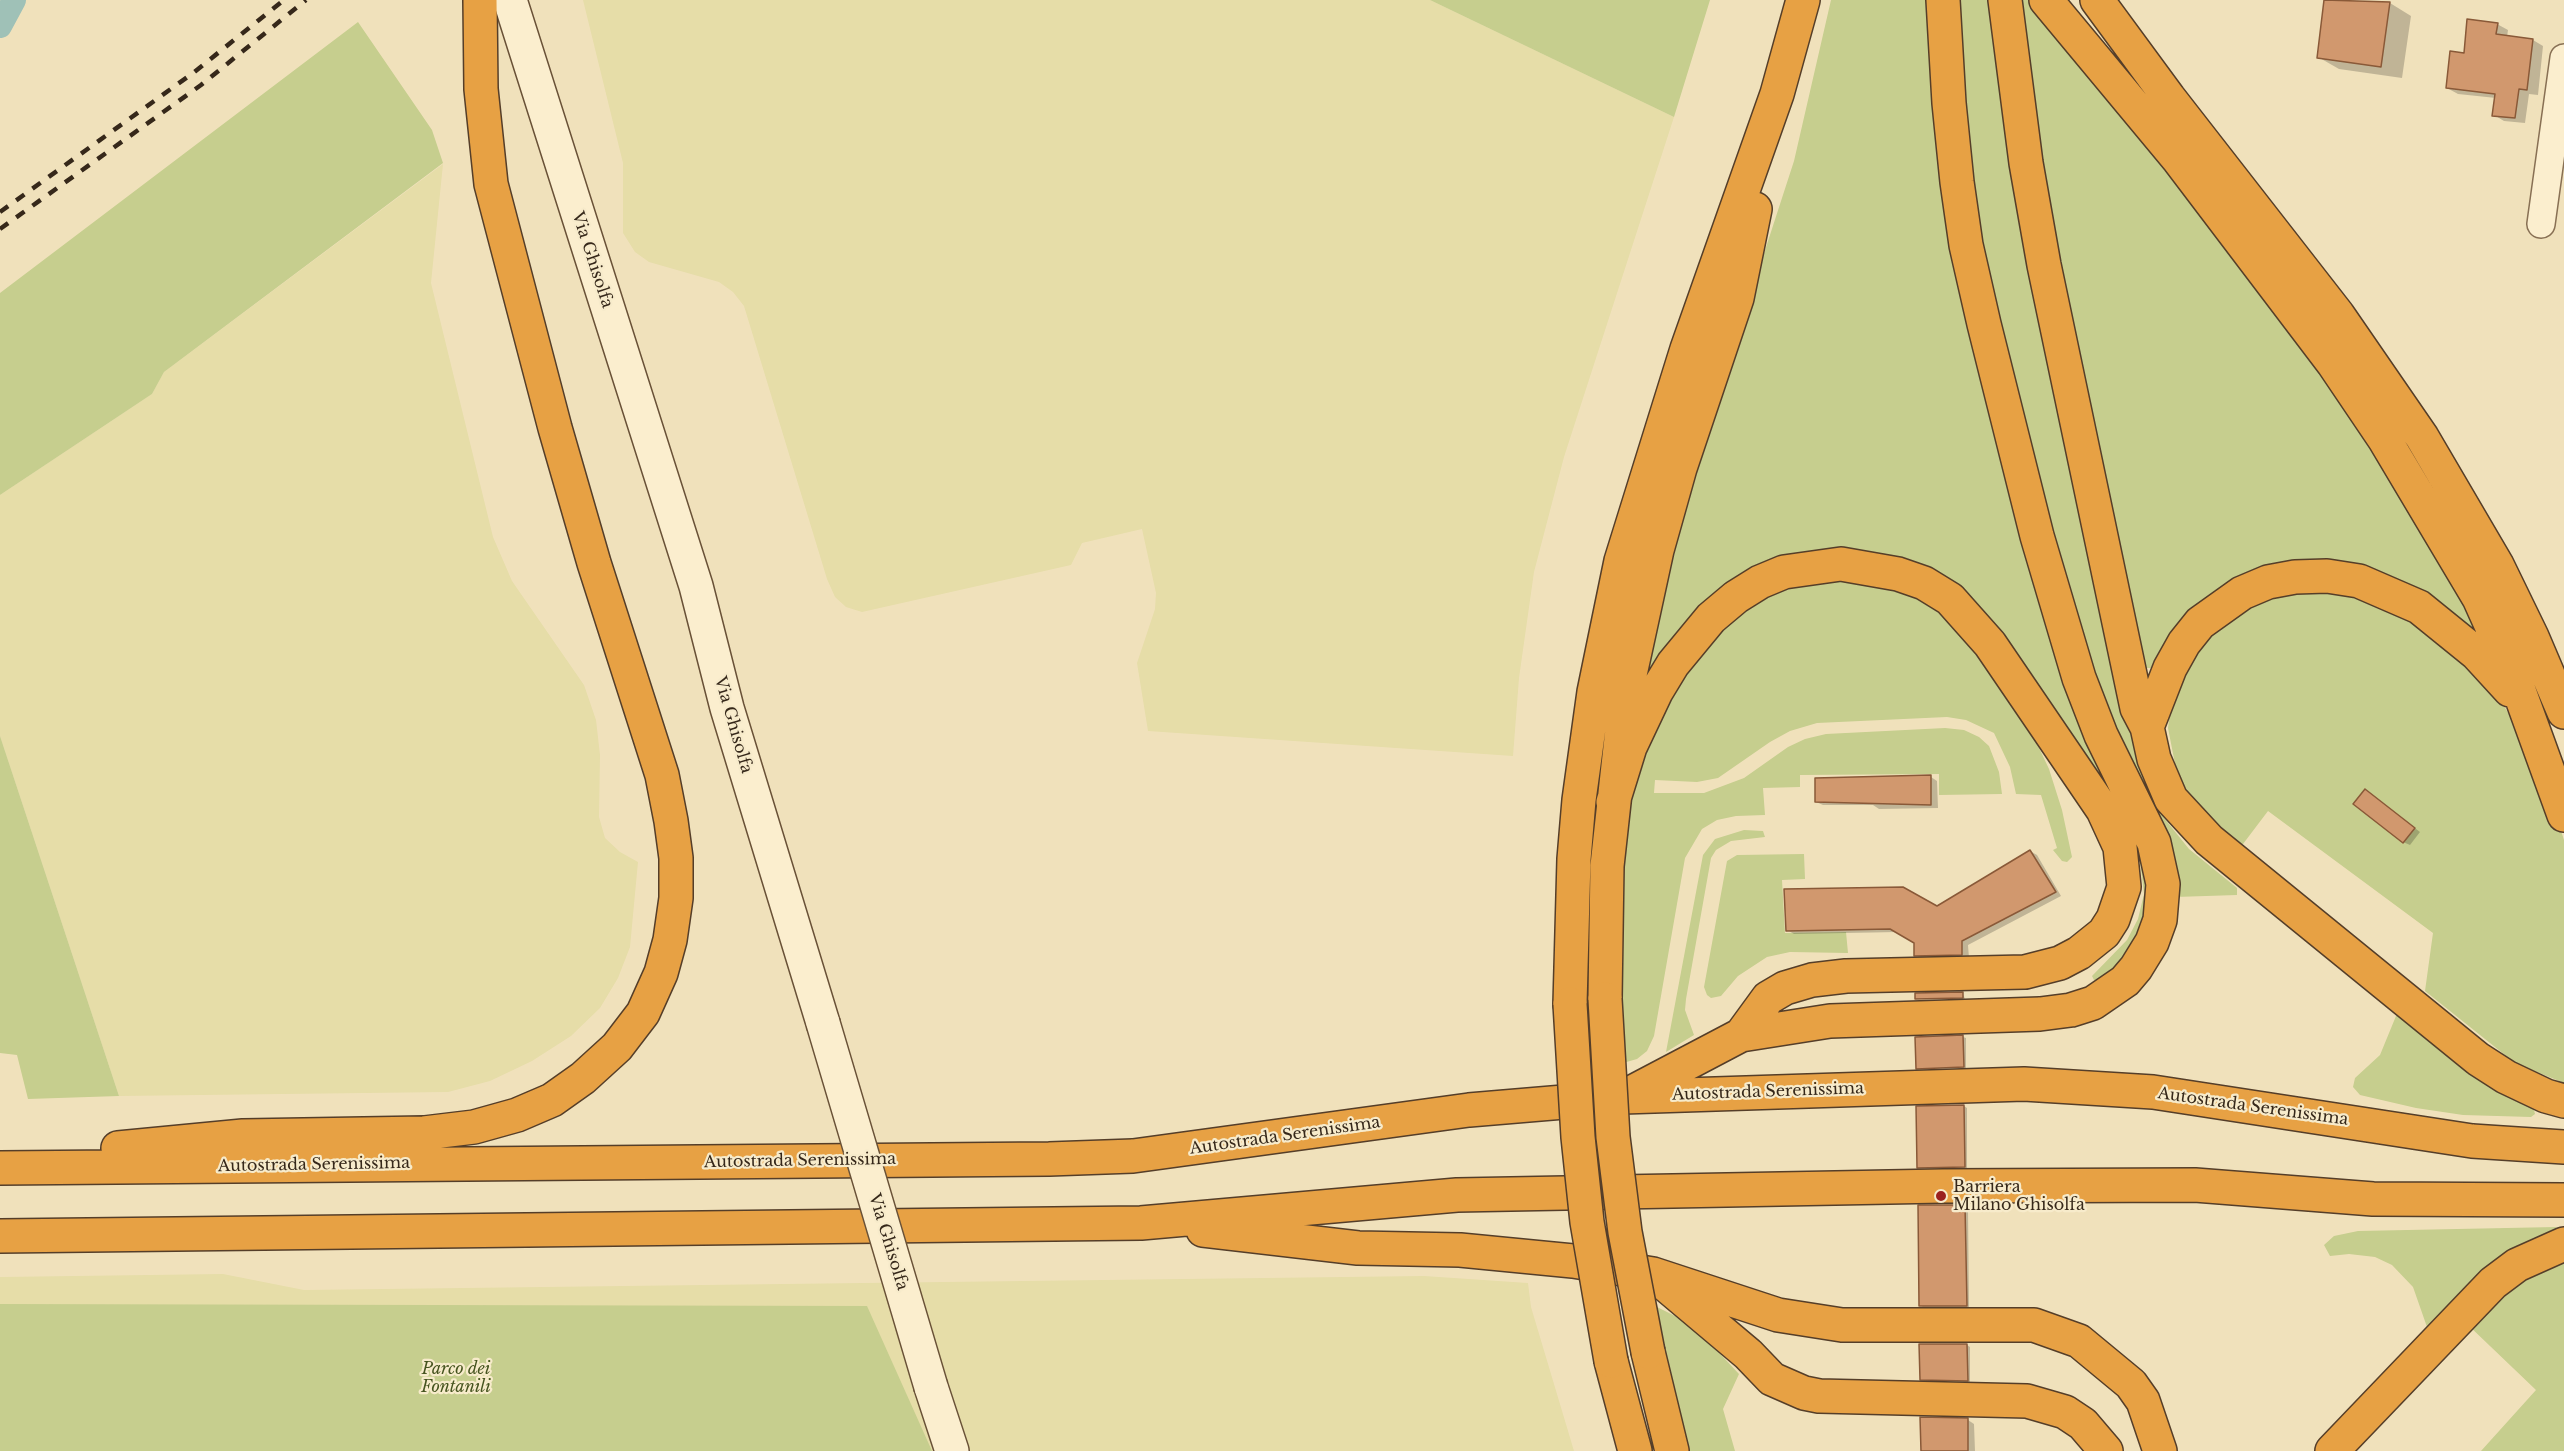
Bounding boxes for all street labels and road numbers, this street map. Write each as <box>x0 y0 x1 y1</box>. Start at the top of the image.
street label: Via Ghisolfa <box>567 209 617 311</box>
street label: Via Ghisolfa <box>710 674 756 776</box>
street label: Autostrada Serenissima <box>1672 1079 1864 1105</box>
street label: Autostrada Serenissima <box>2157 1084 2349 1130</box>
street label: Autostrada Serenissima <box>1189 1113 1381 1159</box>
street label: Autostrada Serenissima <box>704 1150 896 1172</box>
street label: Autostrada Serenissima <box>218 1154 410 1176</box>
street label: Via Ghisolfa <box>864 1191 912 1293</box>

